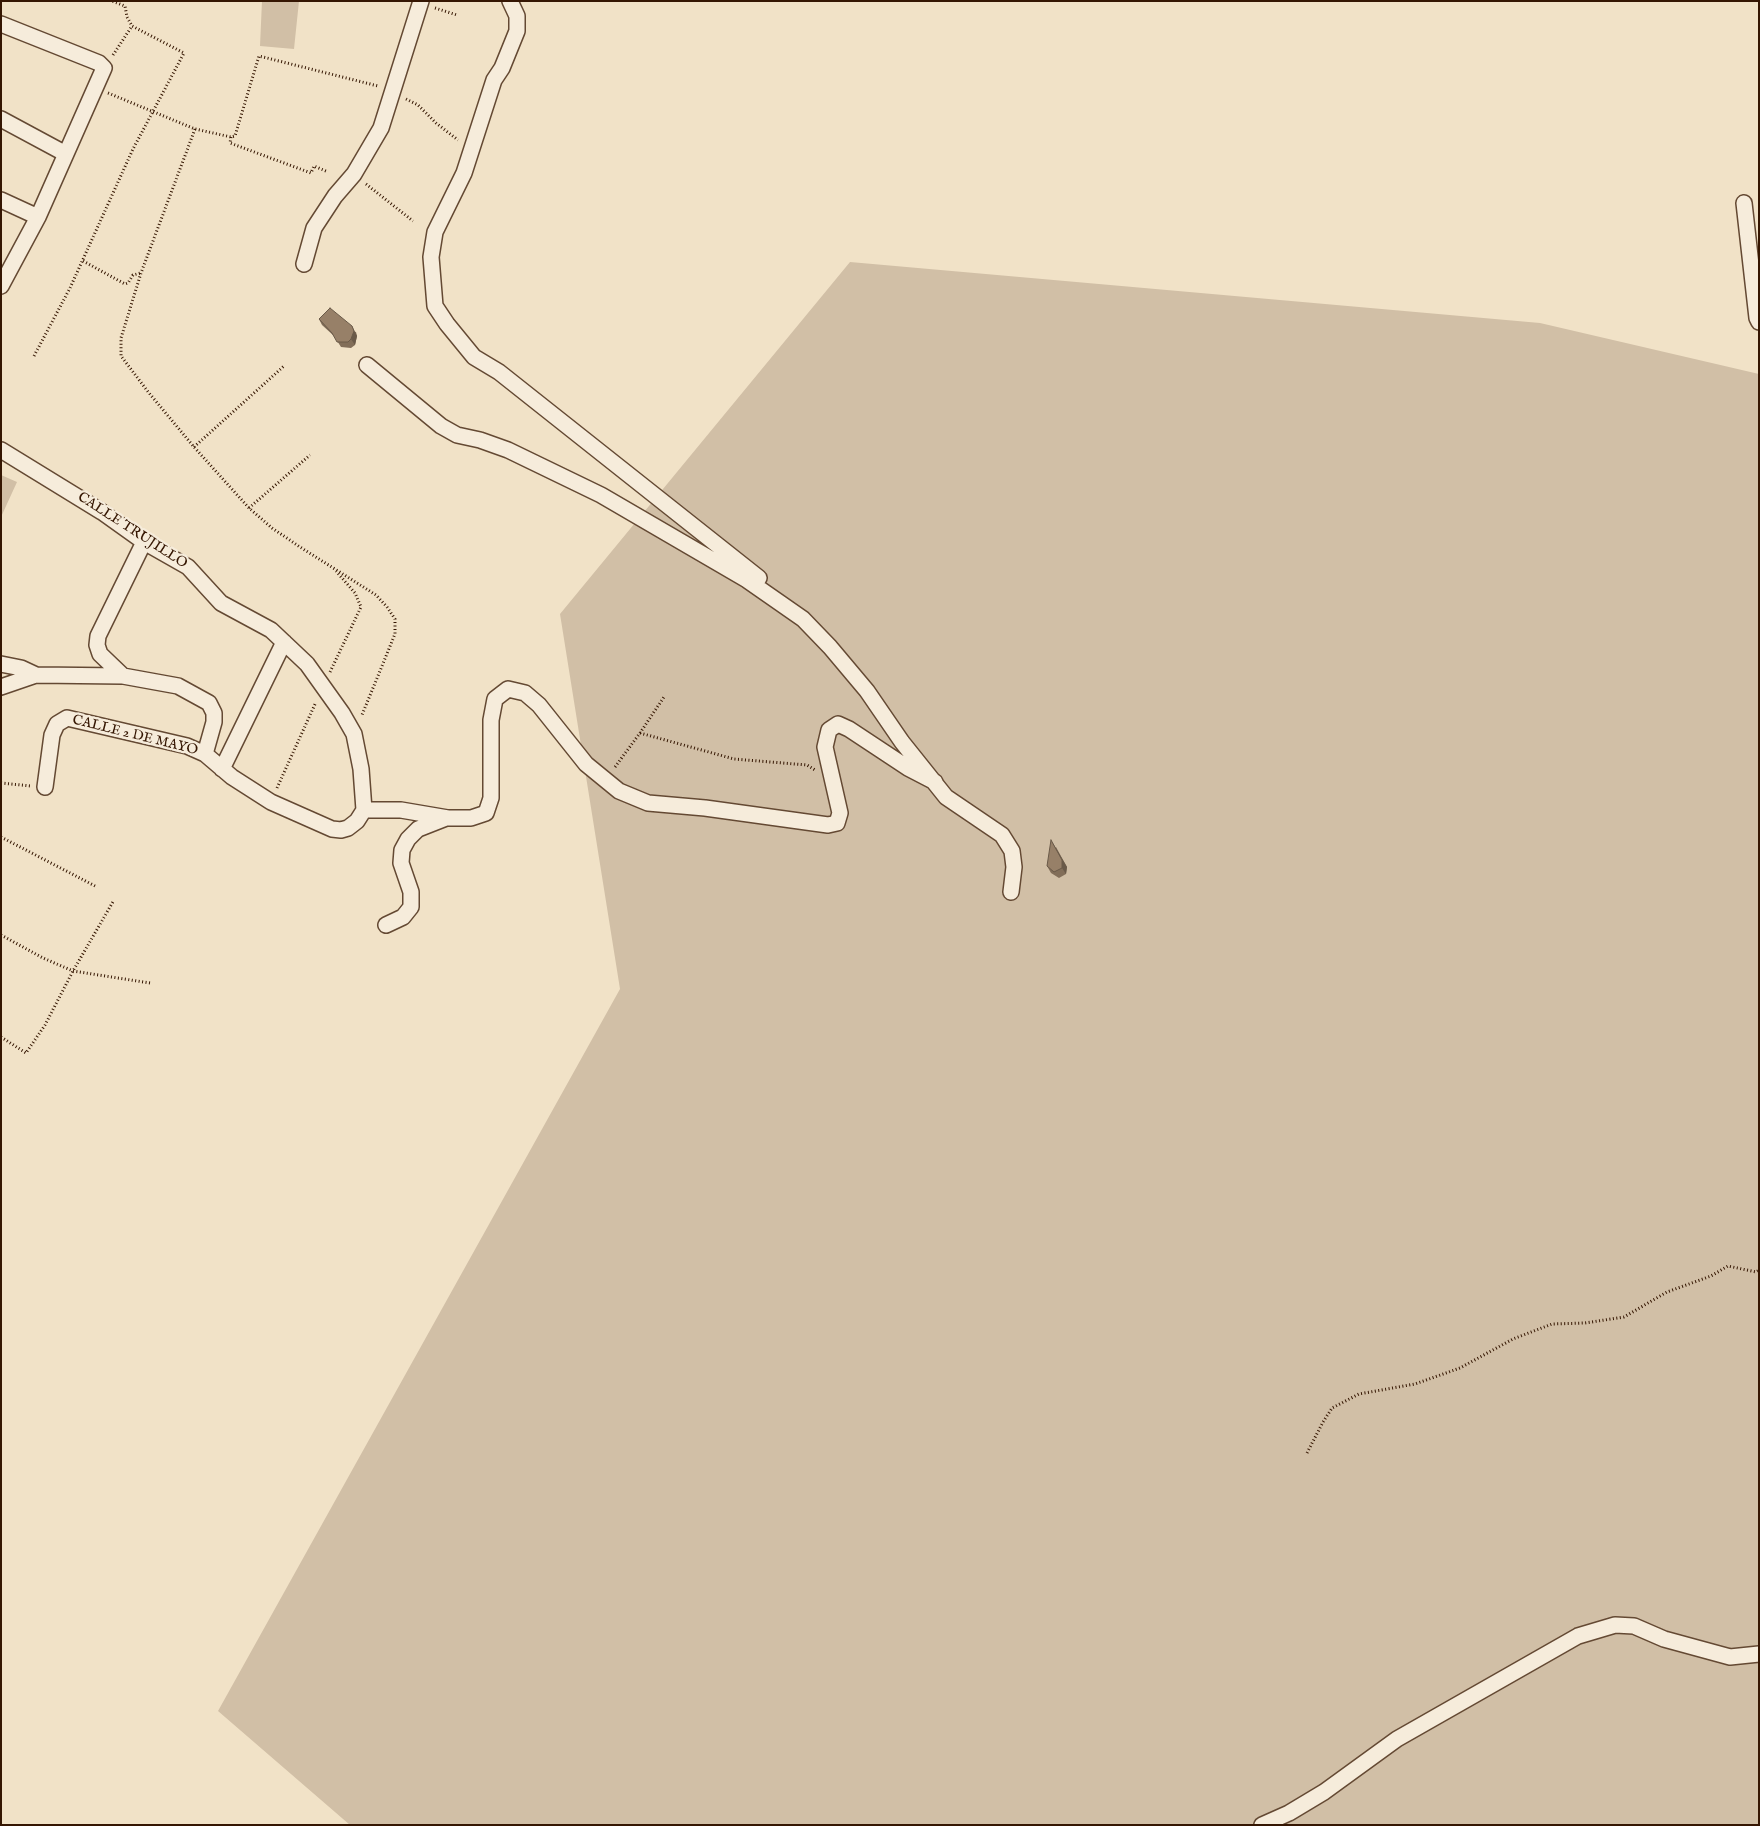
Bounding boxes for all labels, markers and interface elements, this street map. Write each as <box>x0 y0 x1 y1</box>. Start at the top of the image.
street label: CALLE TRUJILLO <box>74 489 190 573</box>
street label: CALLE 2 DE MAYO <box>70 712 200 760</box>

